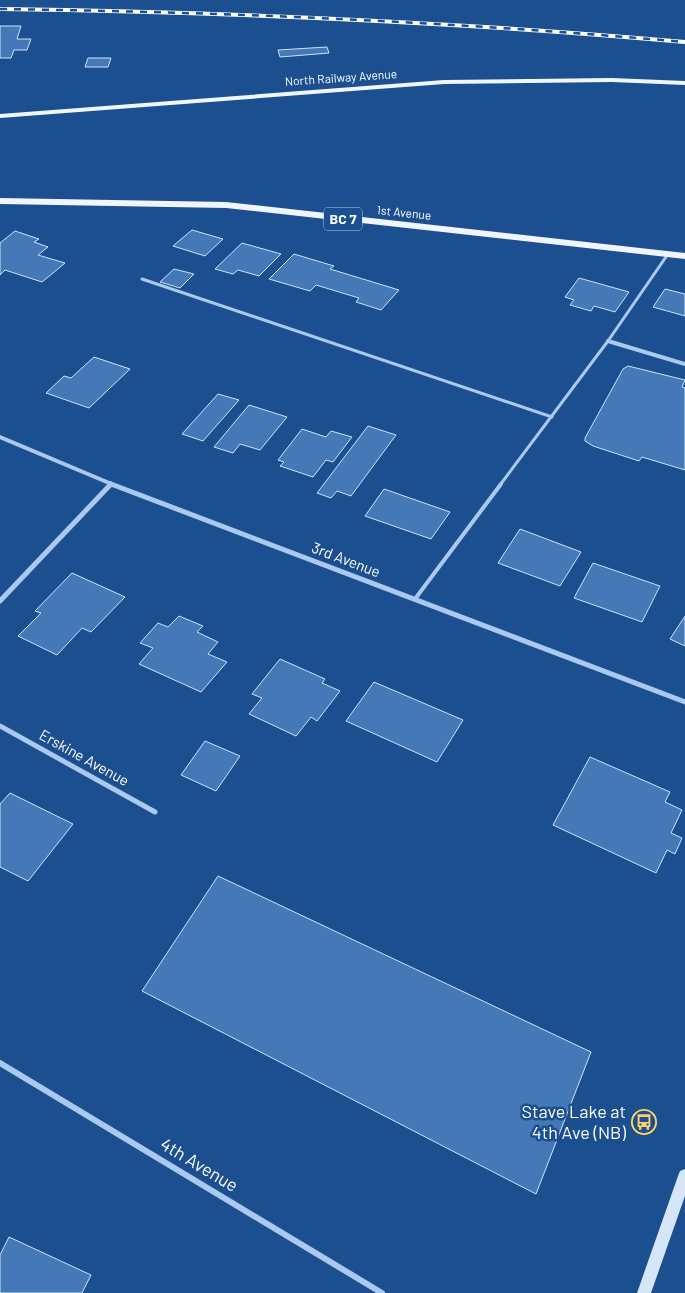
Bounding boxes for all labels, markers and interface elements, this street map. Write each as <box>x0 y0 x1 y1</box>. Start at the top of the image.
street label: North Railway Avenue <box>284 66 397 88</box>
street label: 1st Avenue <box>376 202 432 222</box>
road number: BC 7 <box>324 208 362 230</box>
street label: 3rd Avenue <box>310 538 383 580</box>
street label: Erskine Avenue <box>37 725 132 789</box>
place label: Stave Lake at 4th Ave (NB) <box>521 1100 626 1143</box>
bus stop icon: Stave Lake at 4th Ave (NB) <box>631 1109 657 1135</box>
street label: 4th Avenue <box>157 1132 242 1196</box>

